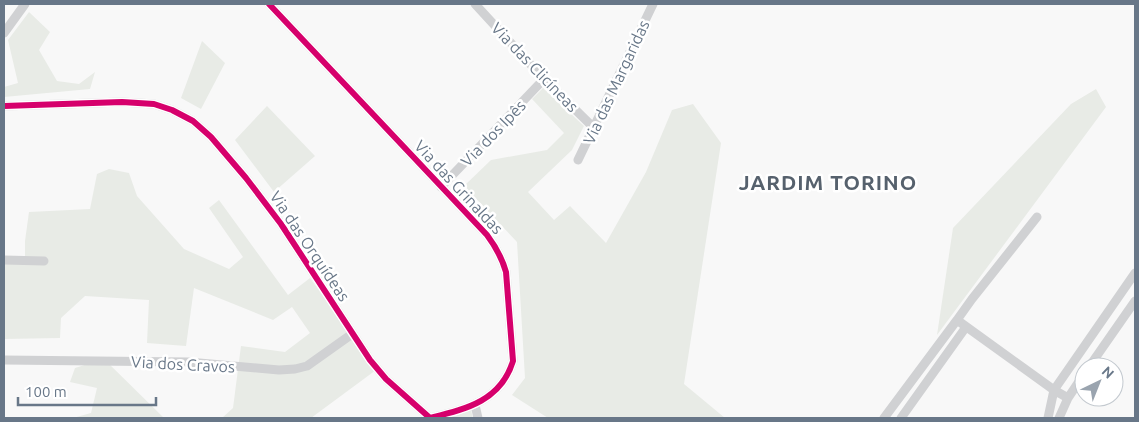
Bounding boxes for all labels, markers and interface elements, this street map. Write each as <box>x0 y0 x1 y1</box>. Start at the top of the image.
street label: Via das Margaridas <box>579 17 653 147</box>
street label: Via das Clicíneas <box>488 19 582 115</box>
street label: Via dos Ipês <box>457 96 529 170</box>
street label: Via das Grinaldas <box>411 137 507 238</box>
district label: JARDIM TORINO <box>739 170 917 194</box>
street label: Via das Orquídeas <box>267 188 354 304</box>
street label: Via dos Cravos <box>131 352 235 376</box>
north arrow <box>1074 357 1124 407</box>
text: N <box>1099 363 1117 382</box>
scale bar <box>18 374 155 406</box>
text: 100 m <box>25 383 67 400</box>

